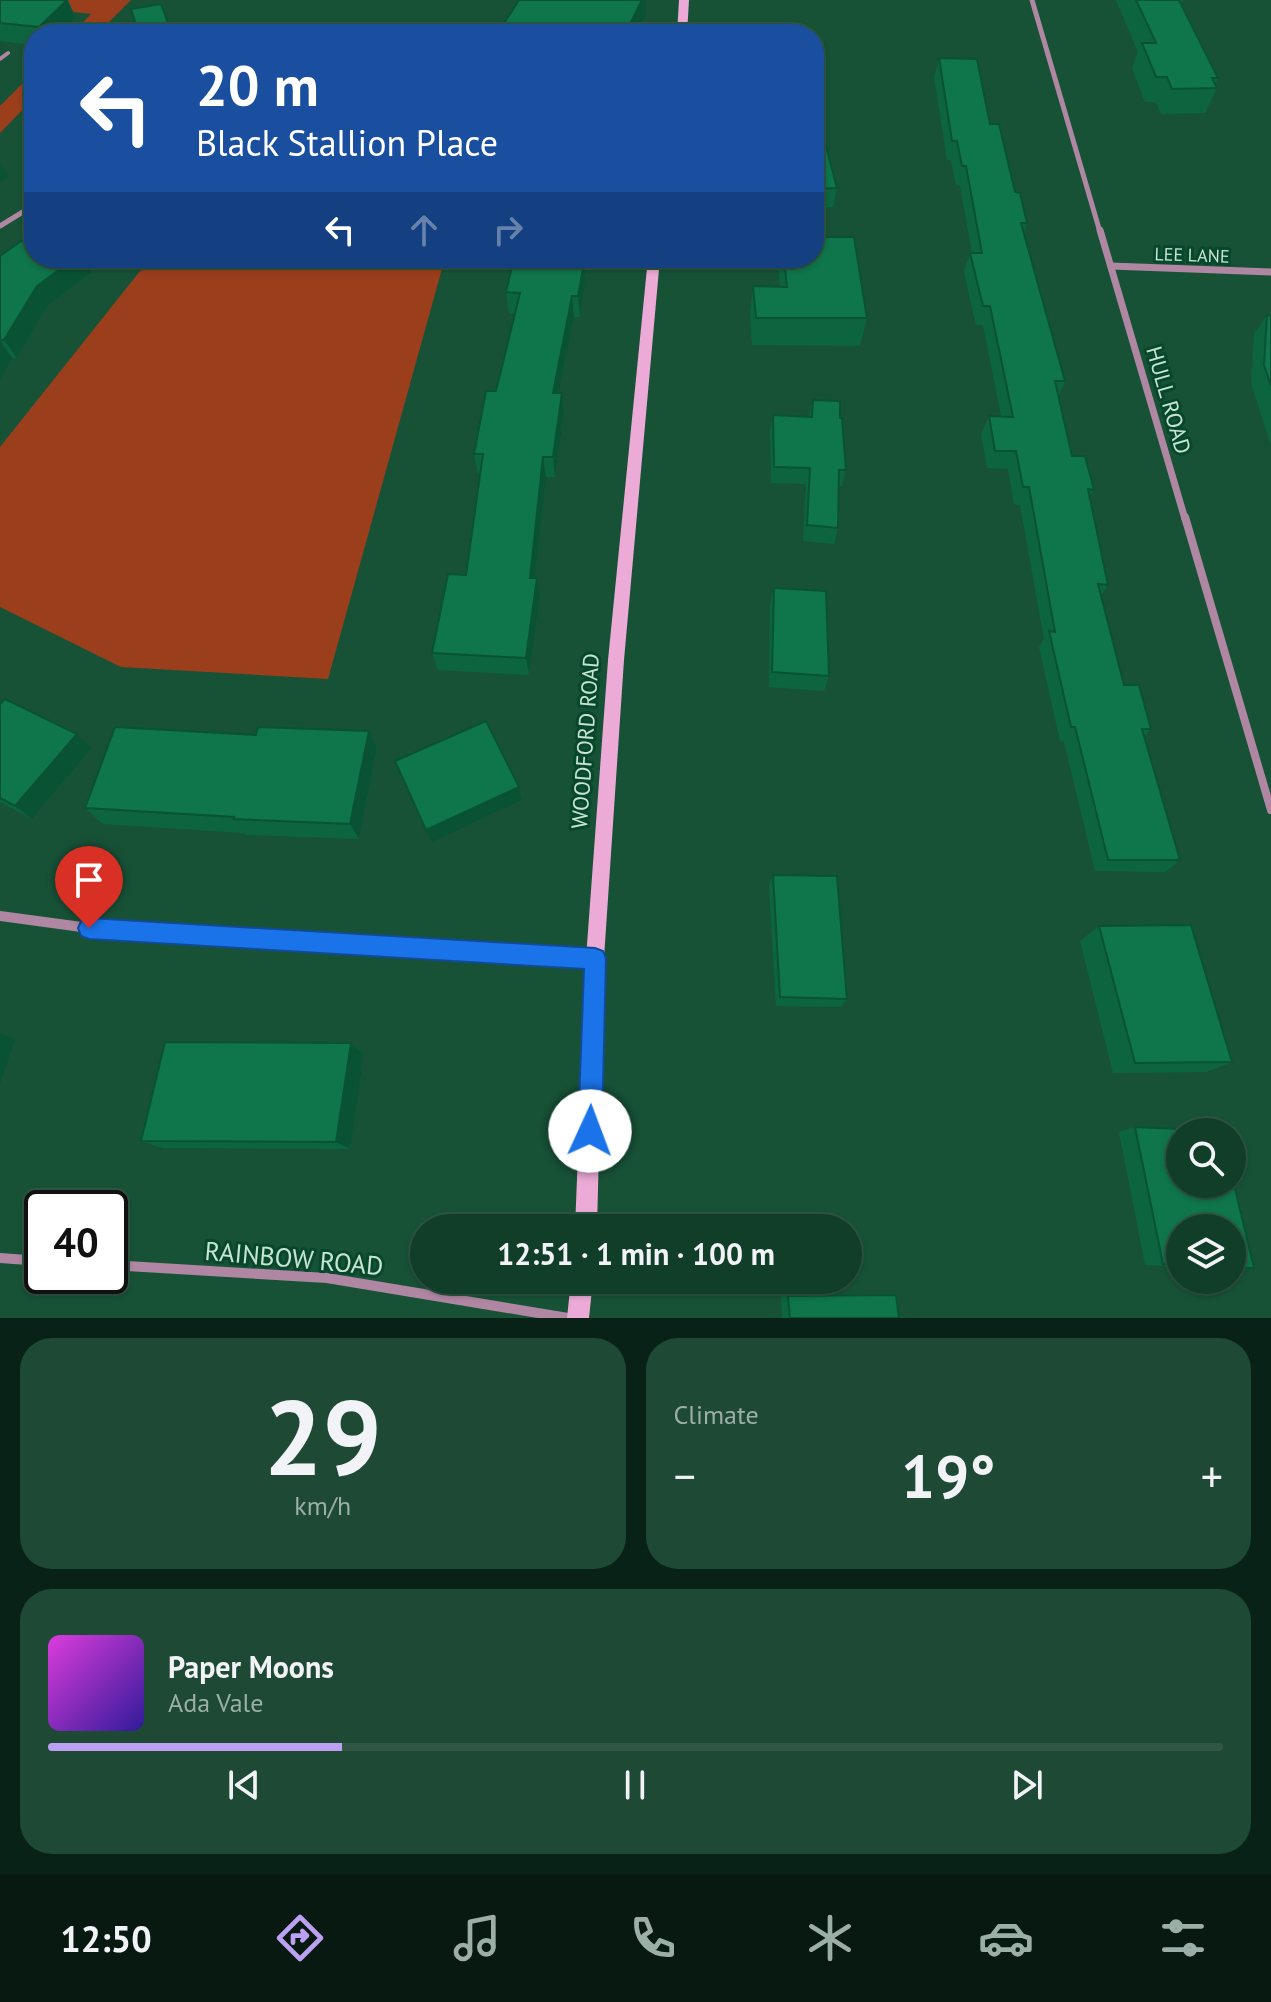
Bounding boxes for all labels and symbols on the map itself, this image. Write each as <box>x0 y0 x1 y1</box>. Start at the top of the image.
street label: LEE LANE <box>1154 242 1230 268</box>
street label: HULL ROAD <box>1140 343 1198 457</box>
street label: WOODFORD ROAD <box>565 652 605 830</box>
pin <box>55 846 123 928</box>
position arrow <box>548 1089 632 1173</box>
speed limit sign: 40 <box>24 1190 128 1294</box>
street label: RAINBOW ROAD <box>203 1234 385 1282</box>

